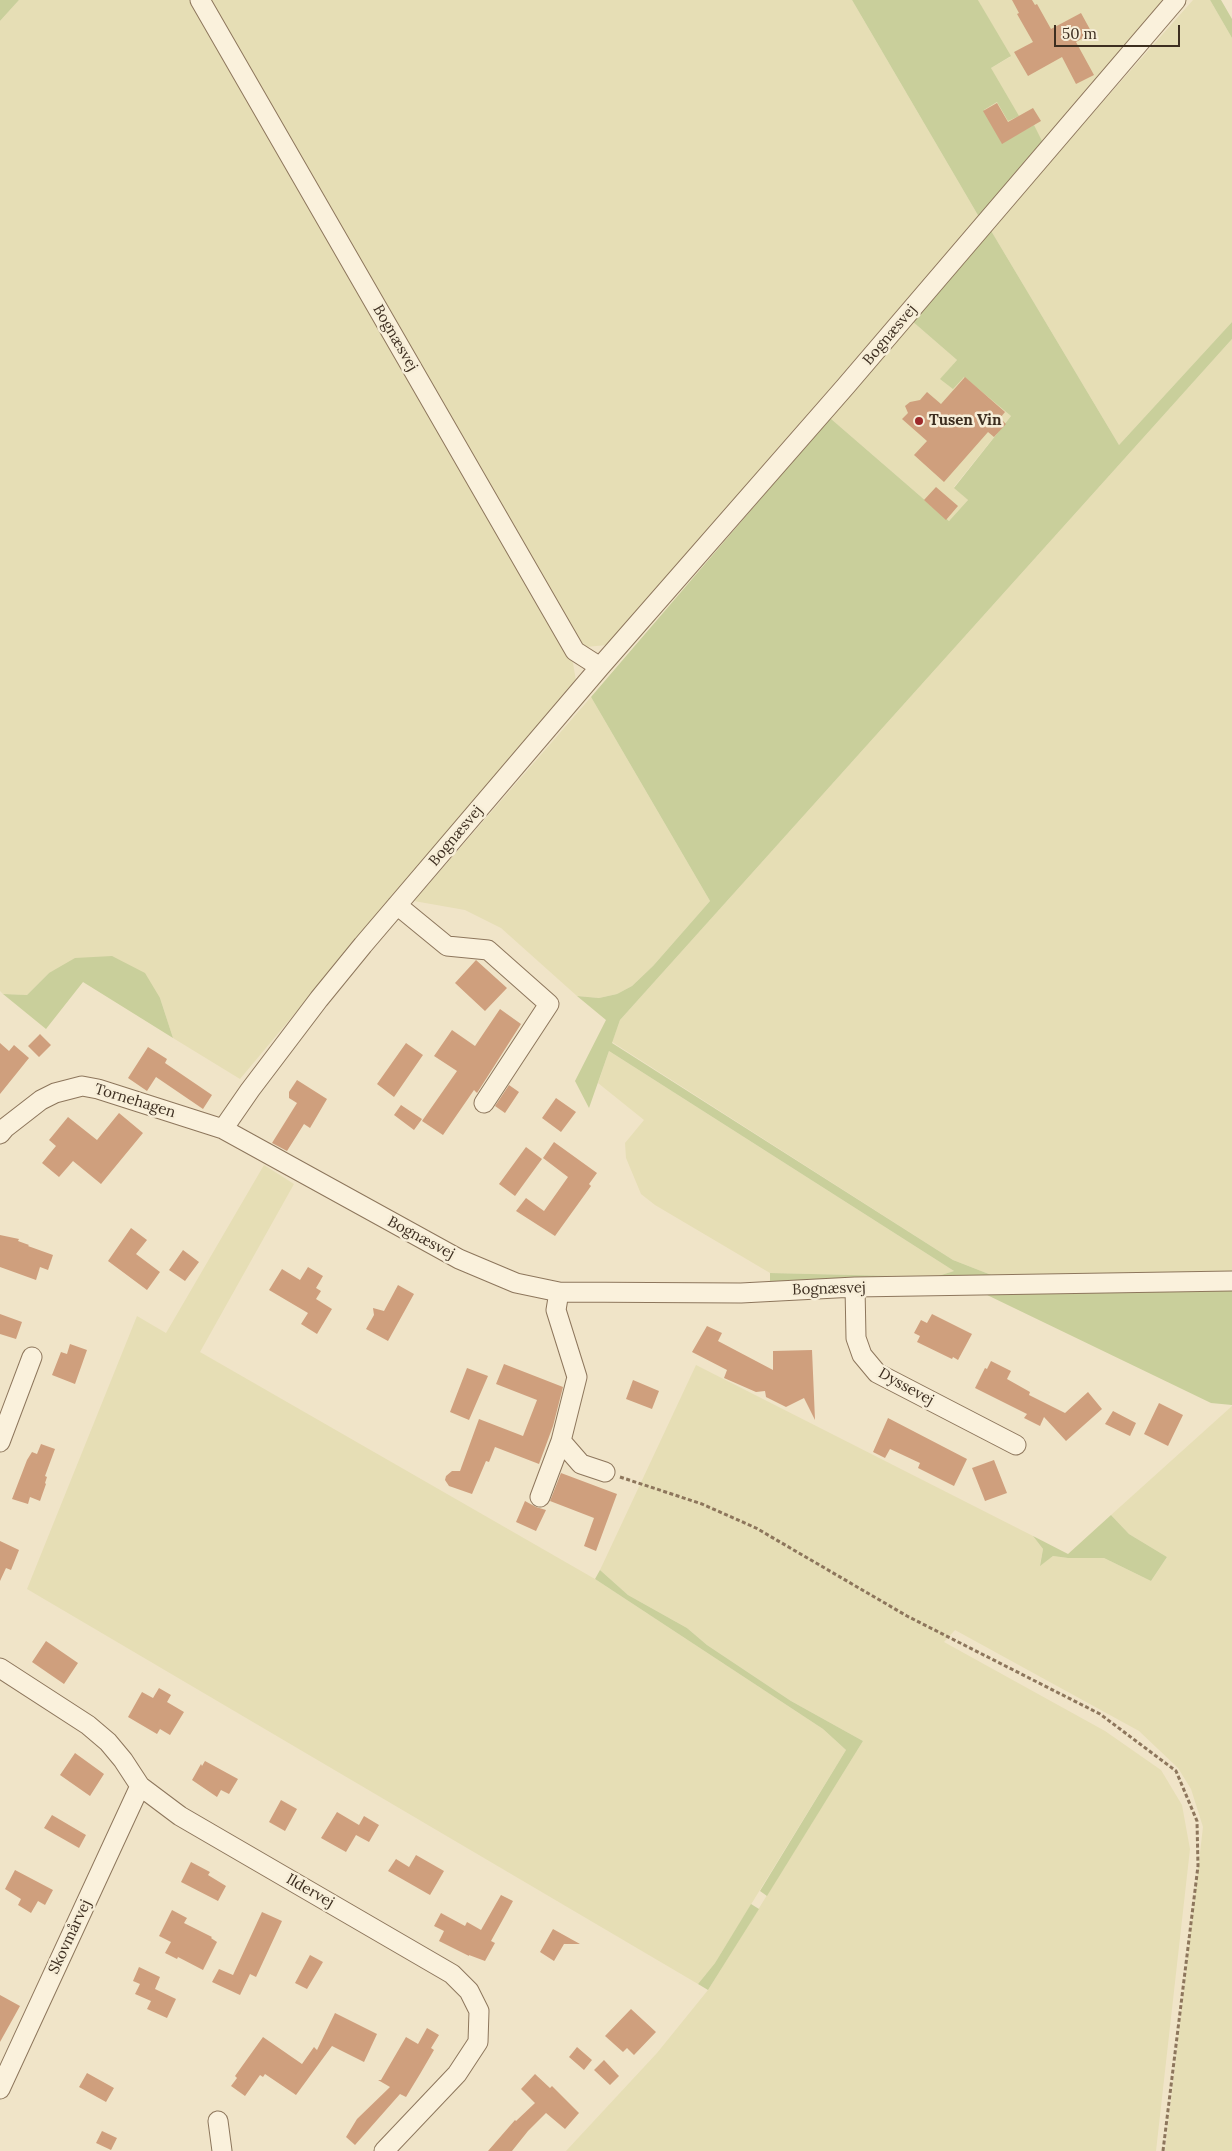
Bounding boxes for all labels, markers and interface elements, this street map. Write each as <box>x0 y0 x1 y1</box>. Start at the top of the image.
scale bar <box>1057 15 1183 47</box>
text: 50 m <box>1062 24 1097 43</box>
street label: Bognæsvej <box>859 301 921 369</box>
street label: Bognæsvej <box>369 302 421 374</box>
place label: Tusen Vin <box>929 412 1002 430</box>
marker: Tusen Vin <box>913 415 925 427</box>
street label: Bognæsvej <box>425 802 487 870</box>
street label: Tornehagen <box>92 1080 178 1122</box>
street label: Bognæsvej <box>384 1213 458 1263</box>
street label: Bognæsvej <box>792 1279 866 1299</box>
street label: Dyssevej <box>875 1364 937 1410</box>
street label: Ildervej <box>283 1870 337 1912</box>
street label: Skovmårvej <box>45 1897 95 1977</box>

